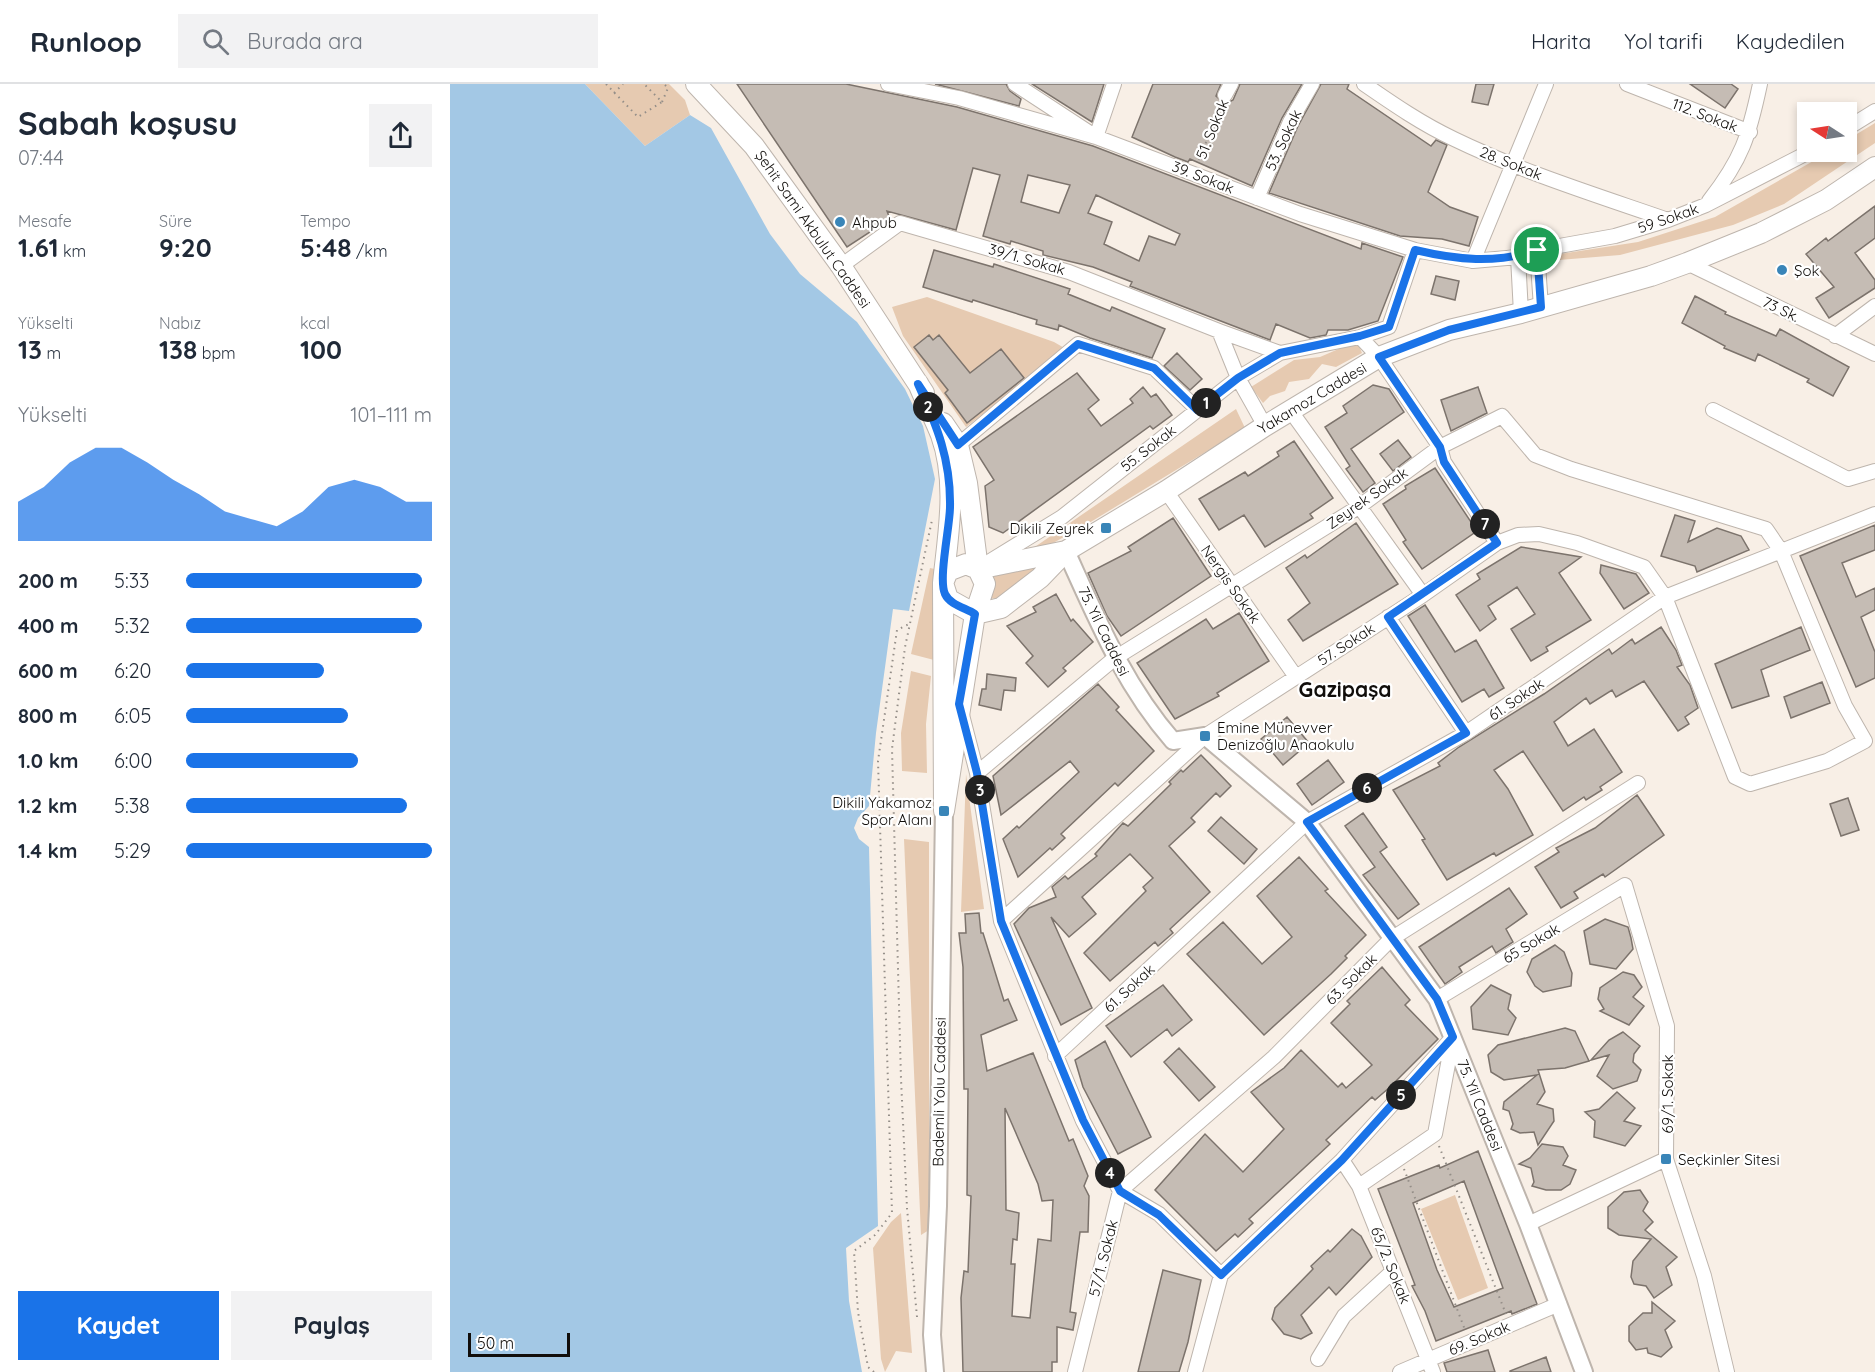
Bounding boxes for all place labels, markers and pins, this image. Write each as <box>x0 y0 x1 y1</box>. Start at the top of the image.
place label: Ahpub <box>852 213 897 232</box>
marker: Ahpub <box>833 215 847 229</box>
pin <box>1511 224 1562 275</box>
place label: Şok <box>1794 261 1820 280</box>
marker: Şok <box>1775 263 1789 277</box>
pin: 1 <box>1191 388 1221 418</box>
pin: 2 <box>913 392 943 422</box>
pin: 7 <box>1470 509 1500 539</box>
place label: Dikili Zeyrek <box>1010 519 1094 538</box>
marker: Dikili Zeyrek <box>1099 521 1113 535</box>
place label: Emine Münevver Denizoğlu Anaokulu <box>1217 718 1355 754</box>
marker: Emine Münevver Denizoğlu Anaokulu <box>1198 729 1212 743</box>
pin: 6 <box>1352 773 1382 803</box>
pin: 3 <box>965 775 995 805</box>
place label: Dikili Yakamoz Spor Alanı <box>832 793 932 829</box>
marker: Dikili Yakamoz Spor Alanı <box>937 804 951 818</box>
pin: 5 <box>1386 1080 1416 1110</box>
place label: Seçkinler Sitesi <box>1678 1150 1780 1169</box>
marker: Seçkinler Sitesi <box>1659 1152 1673 1166</box>
pin: 4 <box>1095 1158 1125 1188</box>

